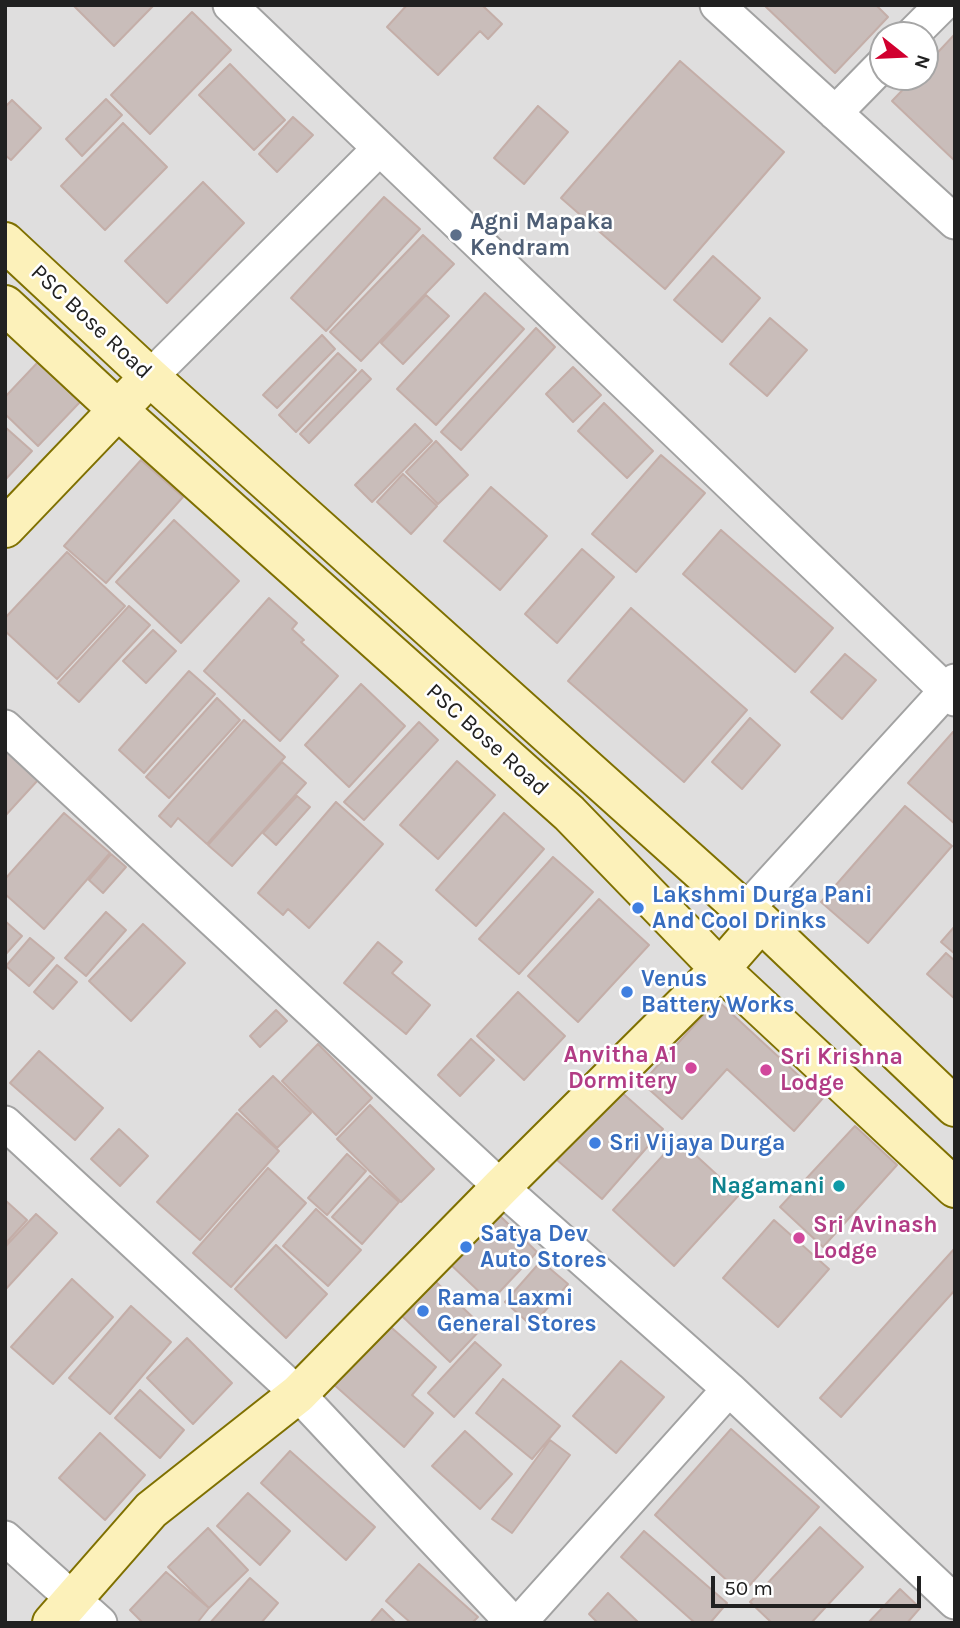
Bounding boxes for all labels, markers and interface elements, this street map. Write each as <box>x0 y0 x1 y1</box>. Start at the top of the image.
north arrow <box>869 21 939 91</box>
text: N <box>910 52 935 72</box>
place label: Agni Mapaka Kendram <box>470 208 614 262</box>
marker: Agni Mapaka Kendram <box>448 227 464 243</box>
street label: PSC Bose Road <box>25 259 157 385</box>
street label: PSC Bose Road <box>420 678 554 802</box>
place label: Lakshmi Durga Pani And Cool Drinks <box>652 881 872 935</box>
marker: Lakshmi Durga Pani And Cool Drinks <box>630 900 646 916</box>
place label: Venus Battery Works <box>641 965 795 1019</box>
marker: Venus Battery Works <box>619 984 635 1000</box>
place label: Anvitha A1 Dormitery <box>564 1041 677 1095</box>
place label: Sri Krishna Lodge <box>780 1043 903 1097</box>
marker: Anvitha A1 Dormitery <box>683 1060 699 1076</box>
marker: Sri Krishna Lodge <box>758 1062 774 1078</box>
place label: Sri Vijaya Durga <box>609 1129 785 1157</box>
marker: Sri Vijaya Durga <box>587 1135 603 1151</box>
place label: Nagamani <box>711 1172 825 1200</box>
marker: Nagamani <box>831 1178 847 1194</box>
place label: Sri Avinash Lodge <box>813 1211 938 1265</box>
place label: Satya Dev Auto Stores <box>480 1220 607 1274</box>
marker: Sri Avinash Lodge <box>791 1230 807 1246</box>
marker: Satya Dev Auto Stores <box>458 1239 474 1255</box>
place label: Rama Laxmi General Stores <box>437 1284 597 1338</box>
marker: Rama Laxmi General Stores <box>415 1303 431 1319</box>
scale bar <box>715 1562 925 1606</box>
text: 50 m <box>724 1576 773 1600</box>

